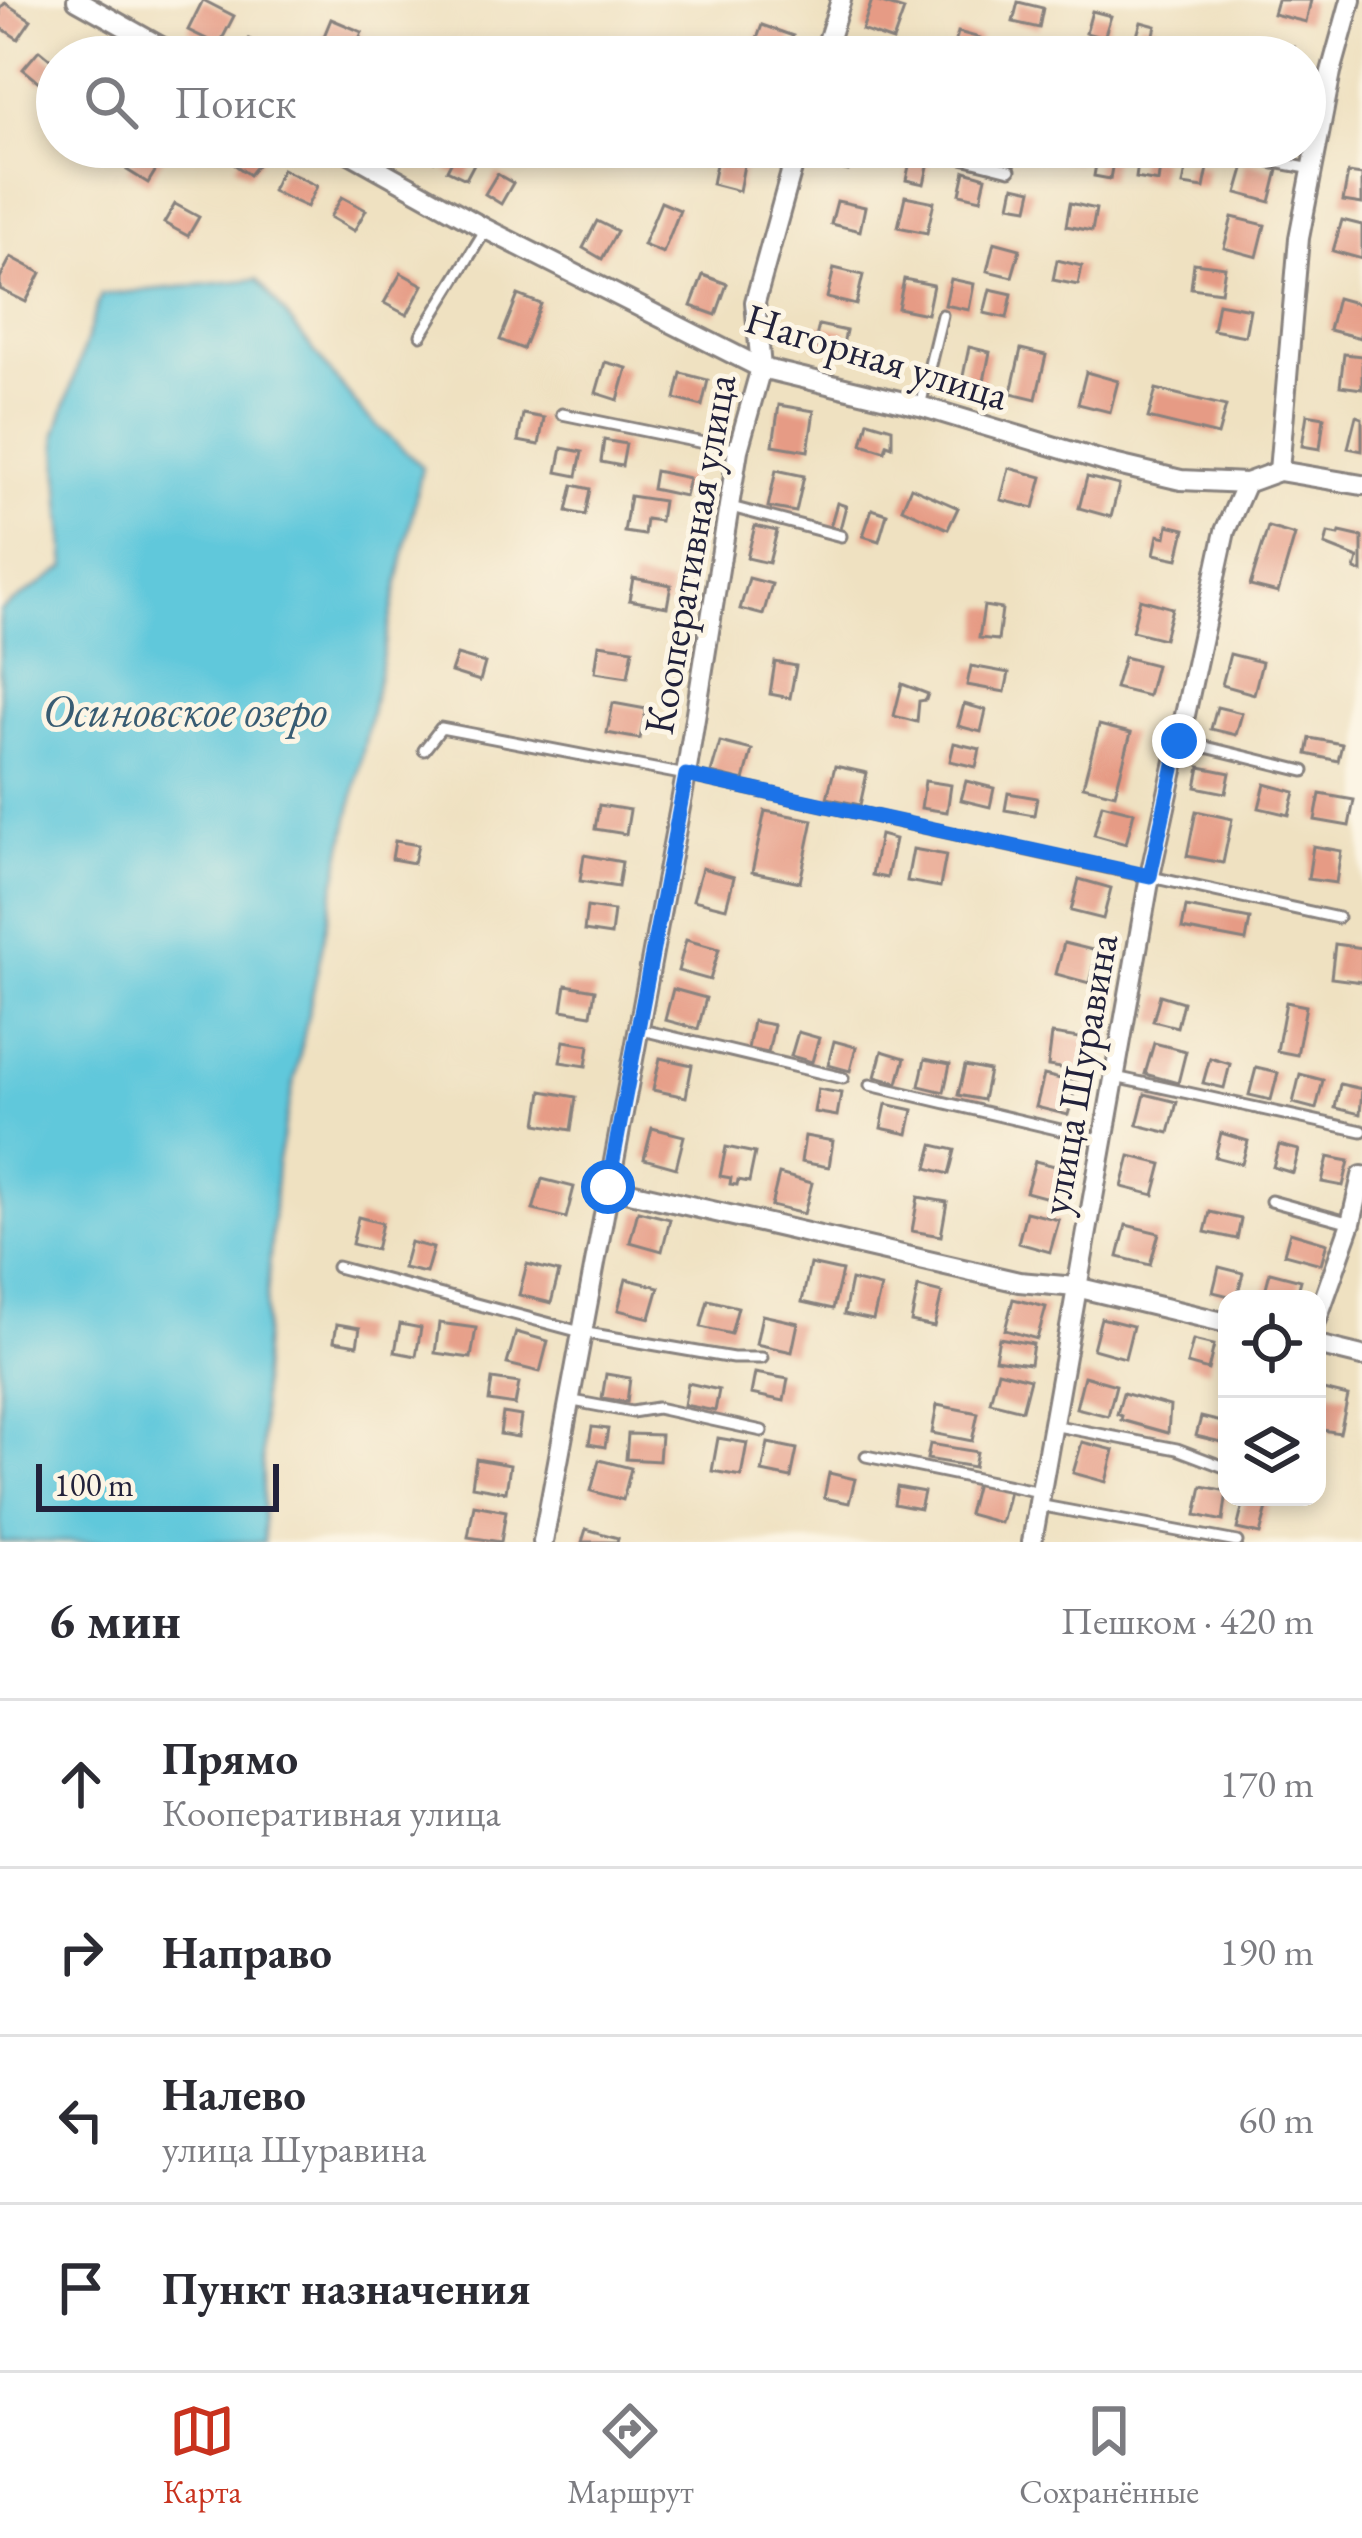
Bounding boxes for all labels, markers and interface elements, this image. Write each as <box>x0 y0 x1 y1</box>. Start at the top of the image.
search box <box>36 36 1326 168</box>
icon: search <box>78 69 144 135</box>
text: Поиск <box>174 73 296 131</box>
street label: Нагорная улица <box>739 290 1015 423</box>
street label: Кооперативная улица <box>631 369 748 738</box>
water label: Осиновское озеро <box>43 681 327 739</box>
route end <box>1152 714 1206 768</box>
street label: улица Шуравина <box>1027 929 1130 1219</box>
route start <box>581 1160 635 1214</box>
map controls <box>1218 1290 1326 1506</box>
button: locate <box>1218 1290 1326 1398</box>
button: layers <box>1218 1398 1326 1506</box>
scale bar <box>36 1458 279 1511</box>
text: 100 m <box>54 1463 134 1506</box>
text: 6 мин <box>48 1587 181 1653</box>
text: Пешком · 420 m <box>1061 1595 1314 1646</box>
text: Прямо <box>162 1729 298 1787</box>
icon: ahead <box>48 1751 114 1817</box>
text: 170 m <box>1220 1758 1314 1809</box>
text: Кооперативная улица <box>162 1787 501 1838</box>
icon: right <box>48 1919 114 1985</box>
text: Направо <box>162 1923 332 1981</box>
text: 190 m <box>1220 1926 1314 1977</box>
text: Налево <box>162 2065 306 2123</box>
icon: left <box>48 2087 114 2153</box>
text: 60 m <box>1238 2094 1314 2145</box>
text: улица Шуравина <box>162 2123 426 2174</box>
icon: arrive <box>48 2255 114 2321</box>
text: Пункт назначения <box>162 2259 531 2317</box>
tab: Карта <box>163 2398 242 2513</box>
tab: Маршрут <box>567 2398 694 2513</box>
tab: Сохранённые <box>1019 2398 1199 2513</box>

